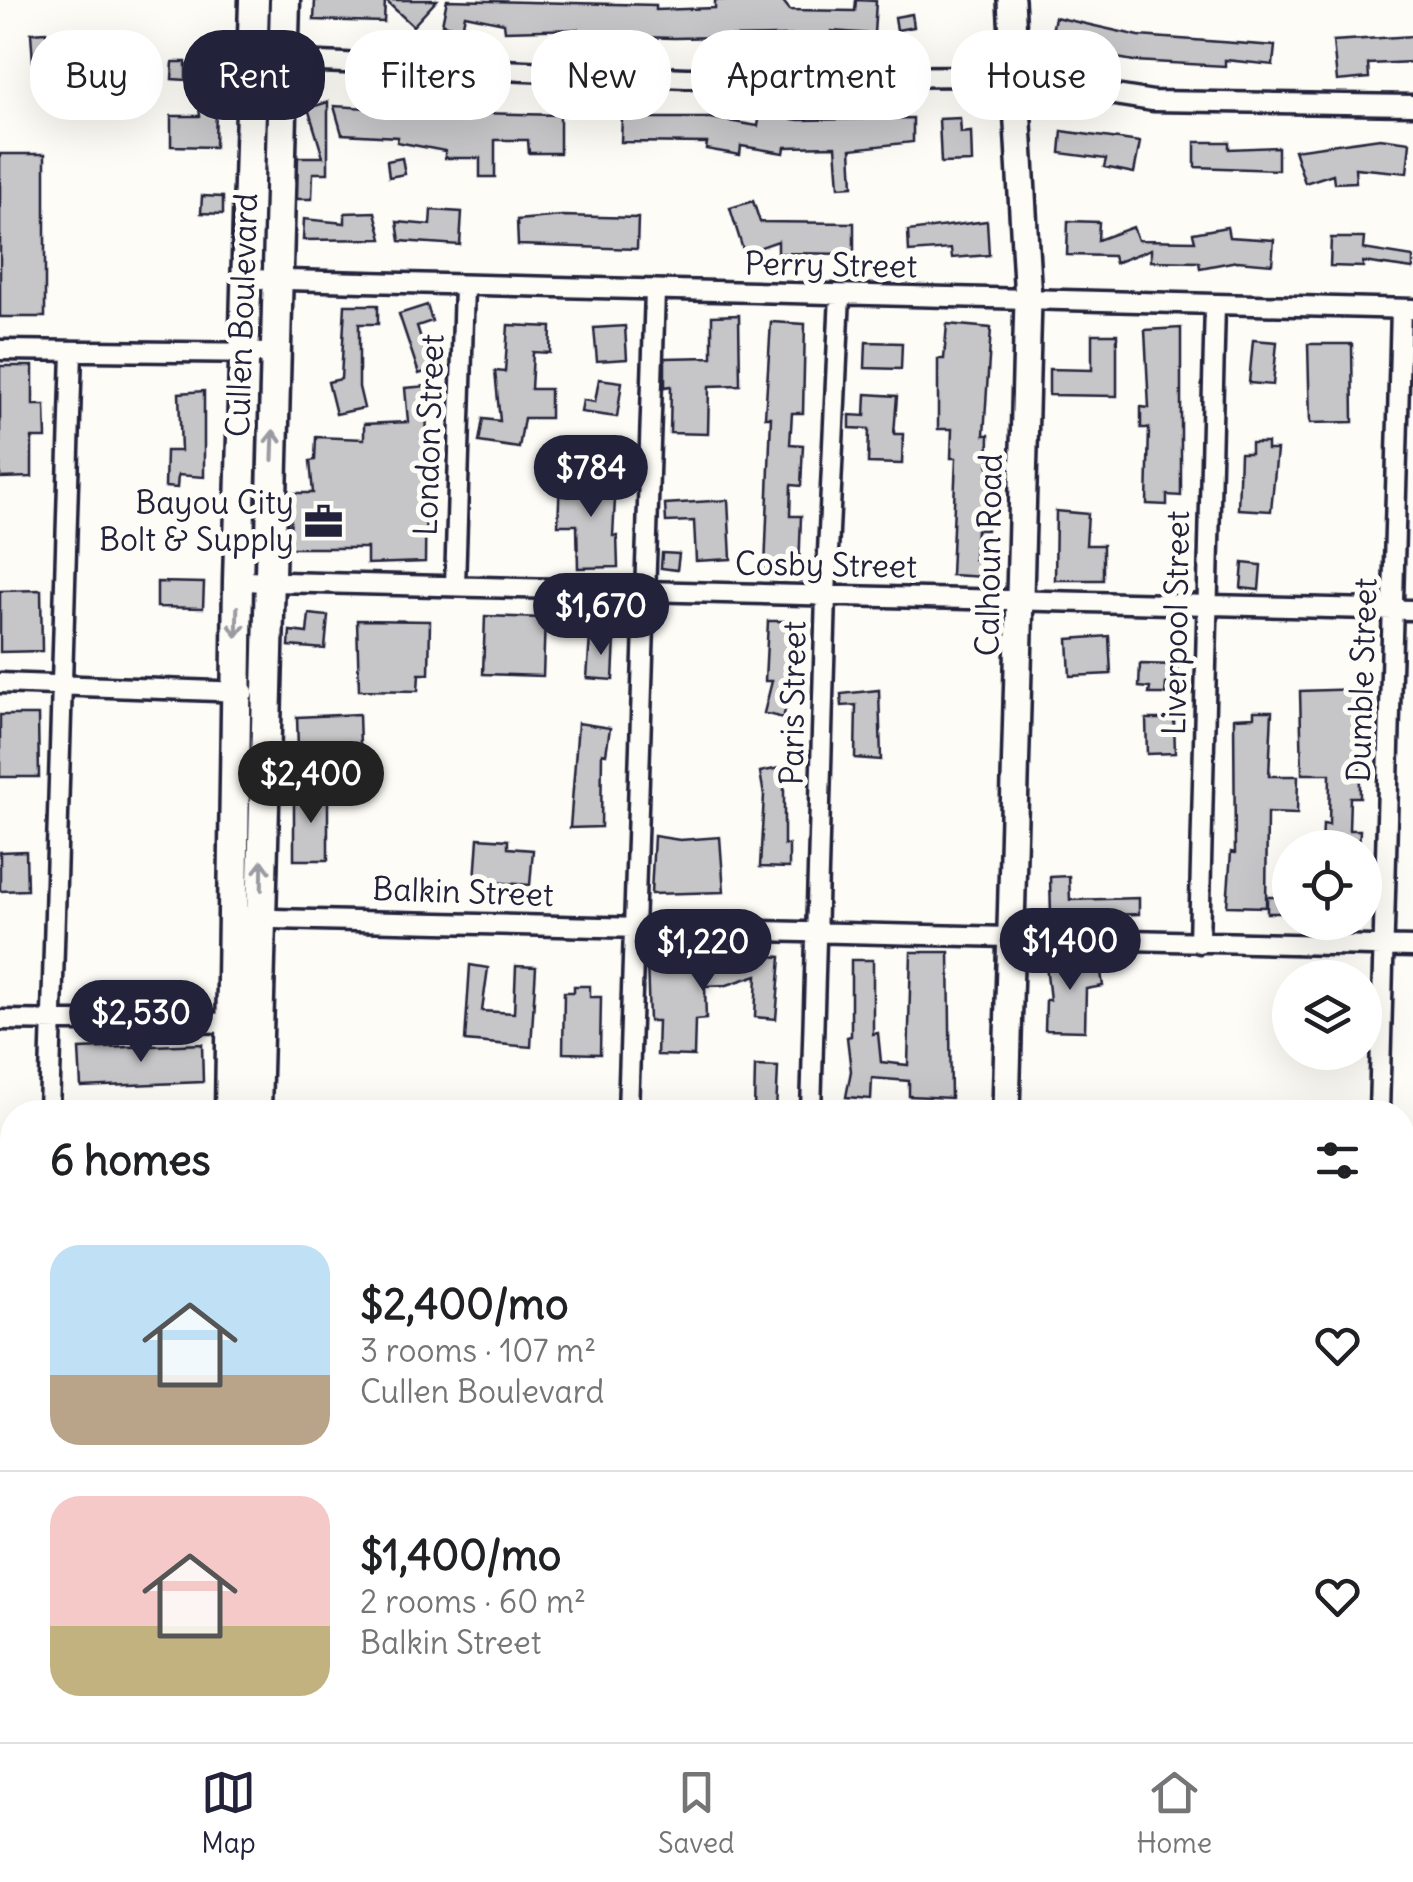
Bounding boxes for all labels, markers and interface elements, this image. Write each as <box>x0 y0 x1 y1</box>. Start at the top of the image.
chip: Buy <box>30 30 163 120</box>
chip: Rent <box>183 30 325 120</box>
chip: Filters <box>345 30 511 120</box>
chip: New <box>531 30 671 120</box>
chip: Apartment <box>691 30 931 120</box>
chip: House <box>951 30 1121 120</box>
street label: Cullen Boulevard <box>217 192 266 438</box>
street label: Perry Street <box>744 242 918 287</box>
street label: London Street <box>404 333 453 537</box>
one-way arrow <box>264 430 283 462</box>
pin: $784 <box>532 435 650 520</box>
text: $784 <box>556 447 626 488</box>
street label: Calhoun Road <box>966 453 1011 657</box>
place label: Bayou City Bolt & Supply <box>99 482 294 560</box>
office icon: Bayou City Bolt & Supply <box>303 500 345 542</box>
street label: Liverpool Street <box>1153 510 1198 736</box>
street label: Cosby Street <box>735 542 918 587</box>
pin: $1,670 <box>520 573 682 658</box>
street label: Dumble Street <box>1337 577 1386 783</box>
text: $1,670 <box>555 585 647 626</box>
one-way arrow <box>228 606 246 638</box>
street label: Paris Street <box>771 620 814 786</box>
pin: $2,400 <box>230 741 392 826</box>
text: $2,400 <box>260 753 362 794</box>
map controls <box>1272 830 1382 1070</box>
button: locate <box>1272 830 1382 940</box>
one-way arrow <box>253 860 272 892</box>
street label: Balkin Street <box>372 868 555 915</box>
pin: $1,400 <box>989 908 1151 993</box>
pin: $1,220 <box>622 909 784 994</box>
text: $1,400 <box>1022 920 1118 961</box>
text: $1,220 <box>657 921 749 962</box>
button: layers <box>1272 960 1382 1070</box>
pin: $2,530 <box>60 980 222 1065</box>
text: $2,530 <box>91 992 191 1033</box>
icon: filters <box>1310 1133 1365 1188</box>
text: 6 homes <box>50 1134 211 1186</box>
text: $2,400/mo <box>360 1278 569 1330</box>
icon: home <box>130 1285 250 1405</box>
icon: heart <box>1310 1318 1365 1373</box>
text: 3 rooms · 107 m² <box>360 1330 596 1371</box>
text: Cullen Boulevard <box>360 1371 604 1412</box>
text: $1,400/mo <box>360 1529 561 1581</box>
icon: home <box>130 1536 250 1656</box>
icon: heart <box>1310 1569 1365 1624</box>
text: 2 rooms · 60 m² <box>360 1581 586 1622</box>
text: Balkin Street <box>360 1622 541 1663</box>
tab: Map <box>201 1765 256 1861</box>
tab: Saved <box>658 1765 735 1861</box>
tab: Home <box>1137 1765 1212 1861</box>

